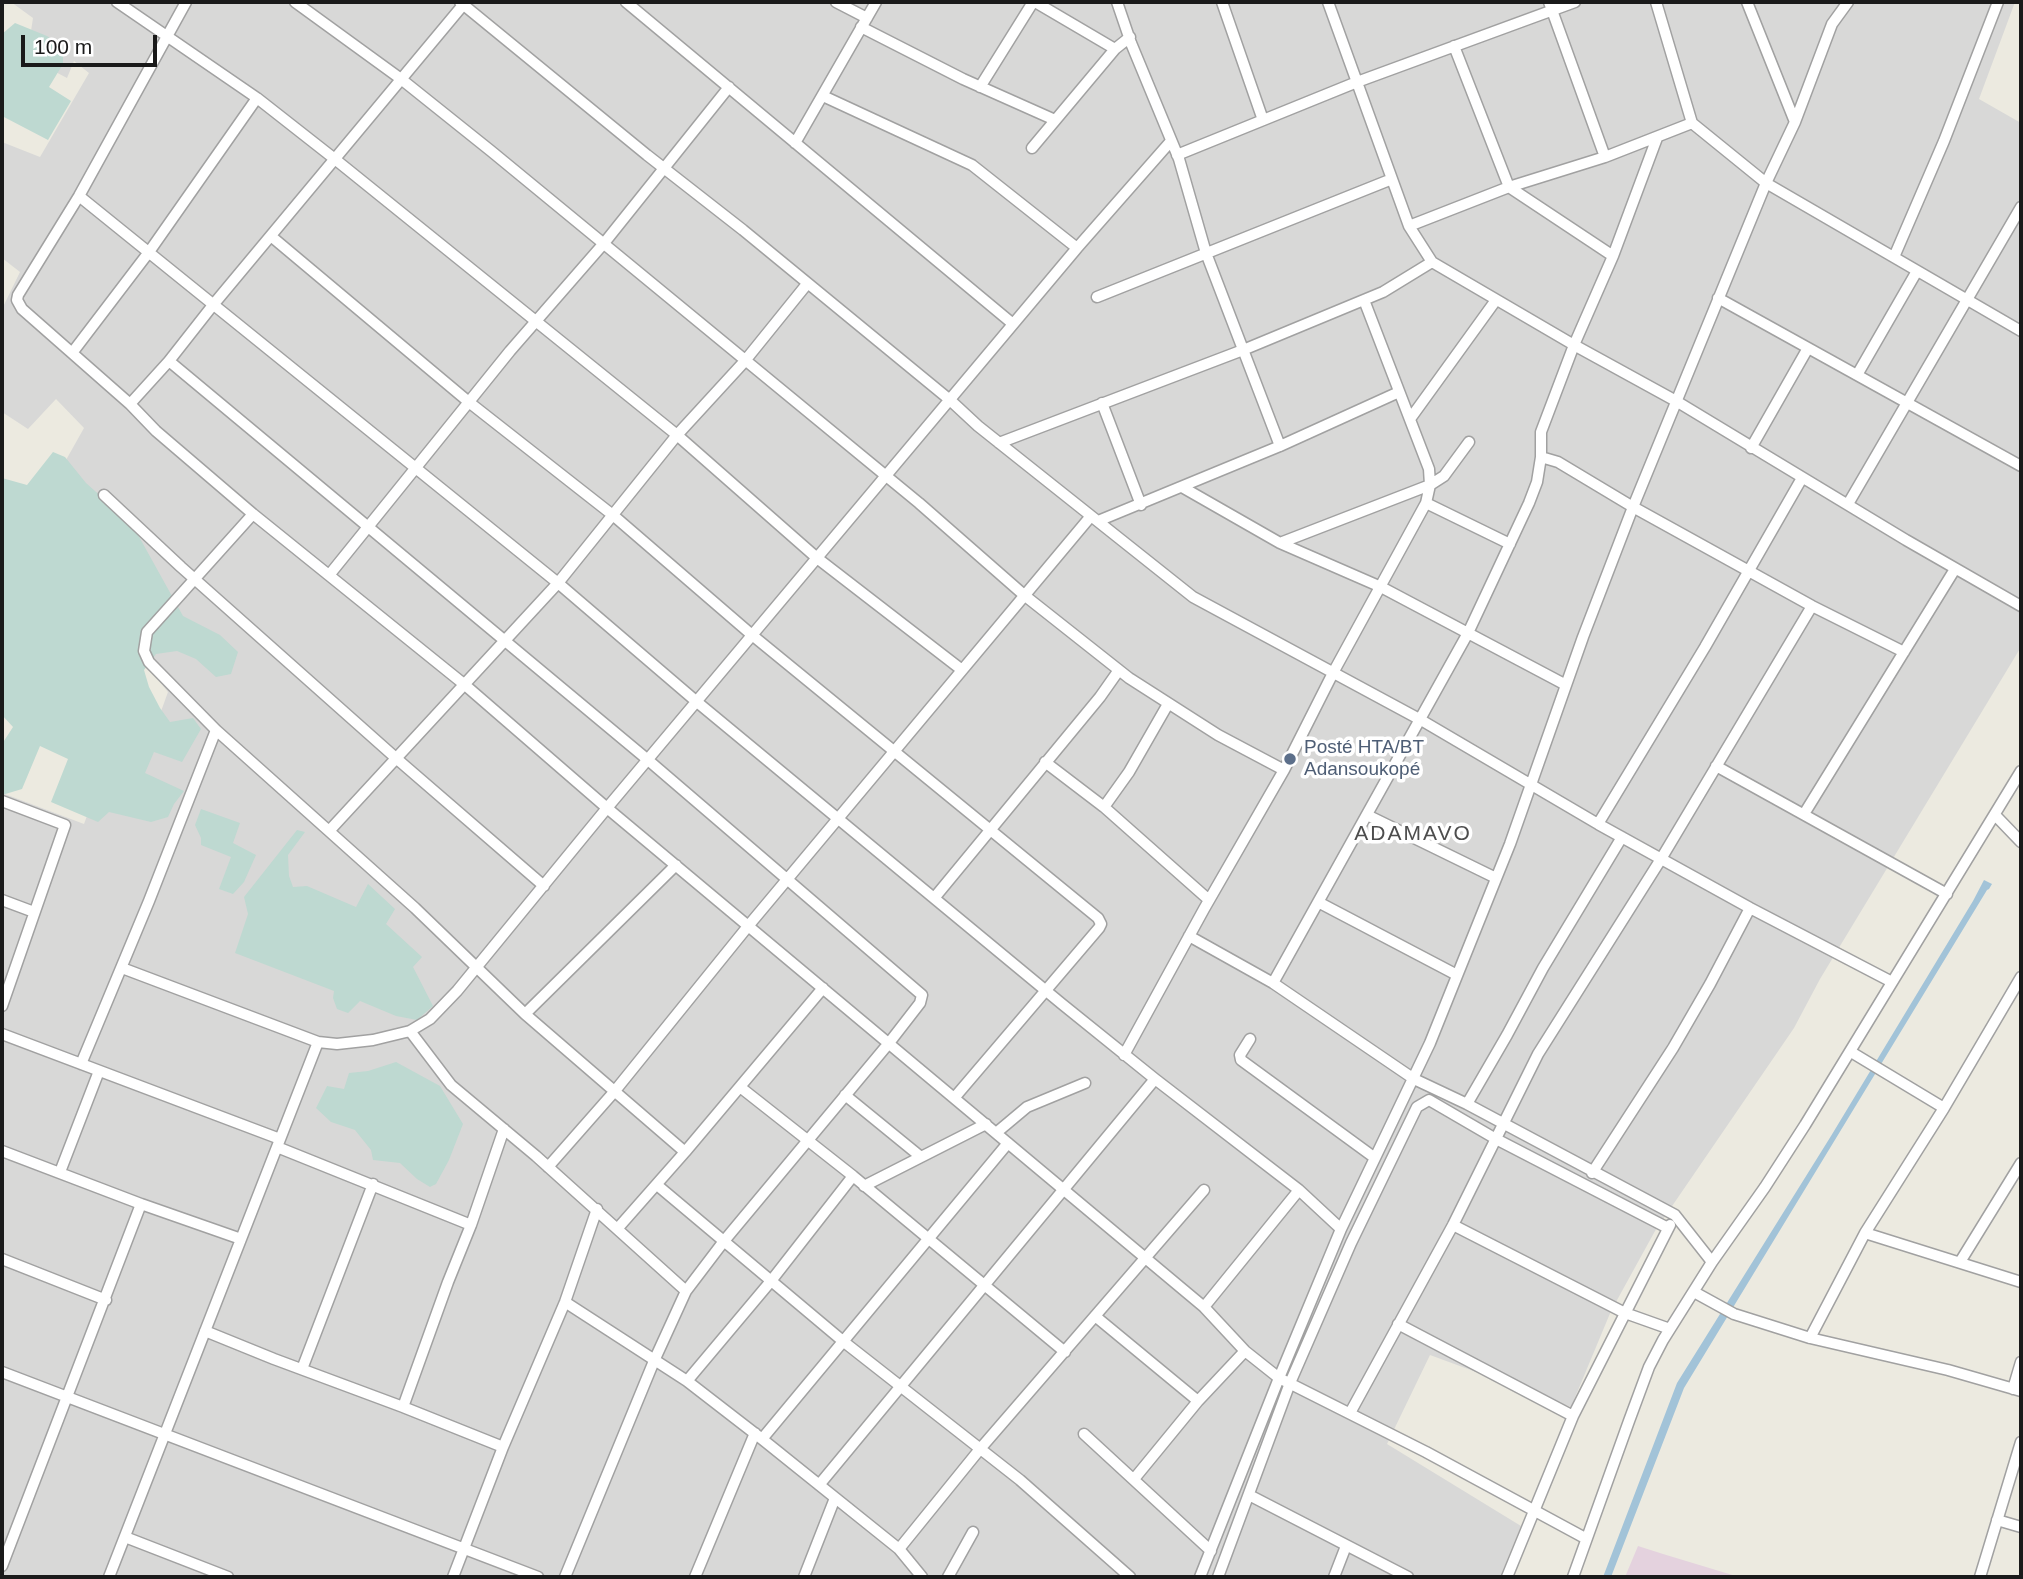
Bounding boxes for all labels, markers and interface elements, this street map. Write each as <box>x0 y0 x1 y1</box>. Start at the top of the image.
scale bar <box>24 21 161 65</box>
text: 100 m <box>34 35 92 58</box>
place label: Posté HTA/BT Adansoukopé <box>1304 737 1424 781</box>
marker: Posté HTA/BT Adansoukopé <box>1282 751 1298 767</box>
district label: ADAMAVO <box>1355 821 1471 847</box>

